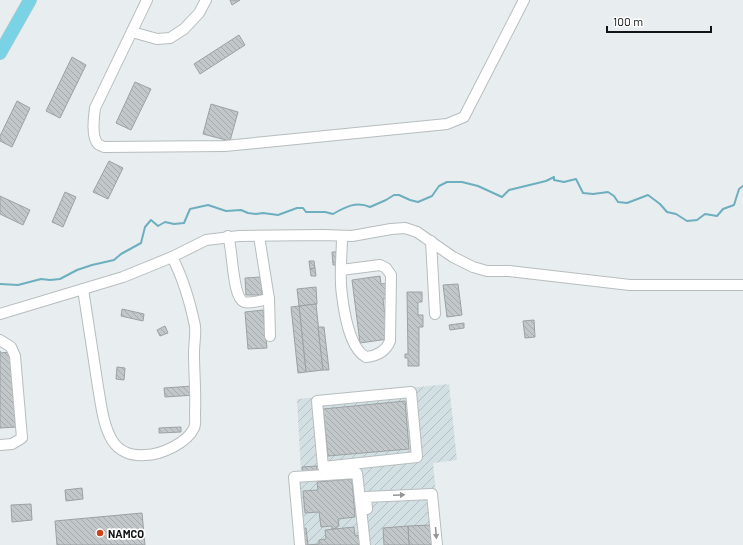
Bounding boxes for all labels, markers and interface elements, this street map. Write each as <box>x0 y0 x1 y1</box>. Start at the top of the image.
scale bar <box>607 8 711 34</box>
text: 100 m <box>613 14 643 28</box>
one-way arrow <box>393 492 406 498</box>
place label: NAMCO <box>108 527 144 540</box>
one-way arrow <box>432 527 439 539</box>
marker: NAMCO <box>95 528 105 538</box>

